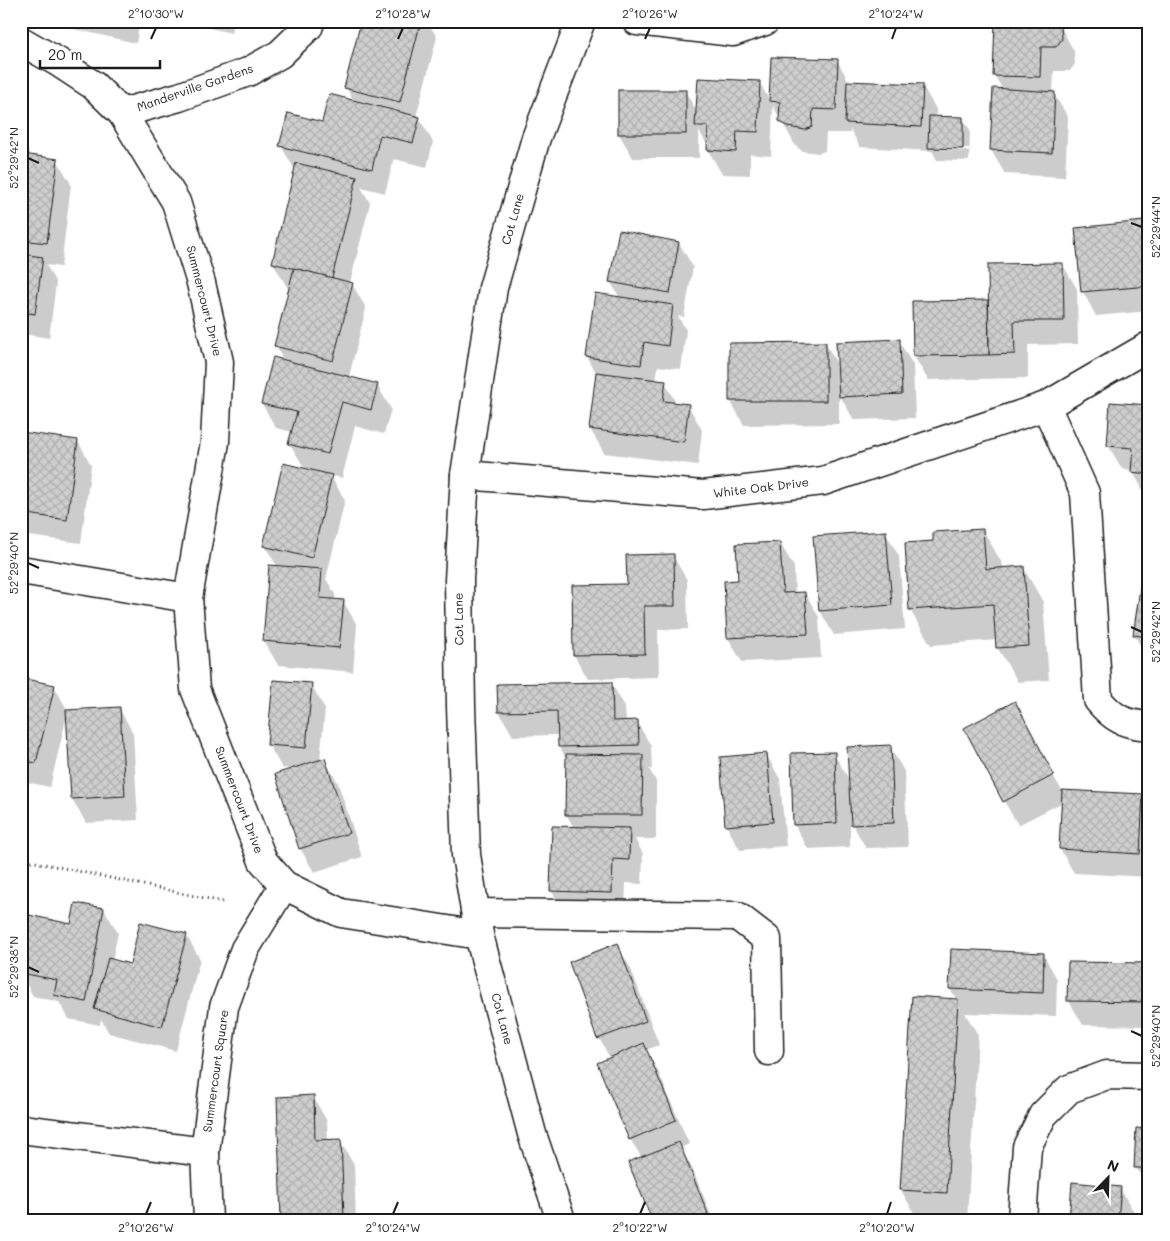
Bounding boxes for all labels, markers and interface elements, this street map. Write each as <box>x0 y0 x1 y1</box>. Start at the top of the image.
text: 2°10'30"W <box>128 5 184 21</box>
text: 2°10'28"W <box>375 5 431 21</box>
text: 2°10'26"W <box>622 5 678 21</box>
text: 2°10'24"W <box>868 5 924 21</box>
scale bar <box>40 38 160 70</box>
text: 20 m <box>48 44 82 64</box>
street label: Manderville Gardens <box>134 60 255 114</box>
text: 52°29'42"N <box>5 127 21 189</box>
street label: Cot Lane <box>497 191 527 246</box>
text: 52°29'44"N <box>1147 196 1163 258</box>
street label: Summercourt Drive <box>183 244 226 358</box>
street label: White Oak Drive <box>712 473 810 501</box>
text: 52°29'40"N <box>5 532 21 594</box>
street label: Cot Lane <box>450 593 466 645</box>
text: 52°29'42"N <box>1147 601 1163 663</box>
street label: Summercourt Drive <box>212 744 268 855</box>
text: 52°29'38"N <box>5 936 21 998</box>
street label: Cot Lane <box>488 991 518 1046</box>
text: 52°29'40"N <box>1147 1005 1163 1067</box>
street label: Summercourt Square <box>198 1008 232 1133</box>
north arrow <box>1082 1154 1132 1204</box>
text: N <box>1105 1155 1122 1176</box>
text: 2°10'26"W <box>118 1219 174 1235</box>
text: 2°10'24"W <box>365 1219 421 1235</box>
text: 2°10'22"W <box>613 1219 667 1235</box>
text: 2°10'20"W <box>859 1219 915 1235</box>

